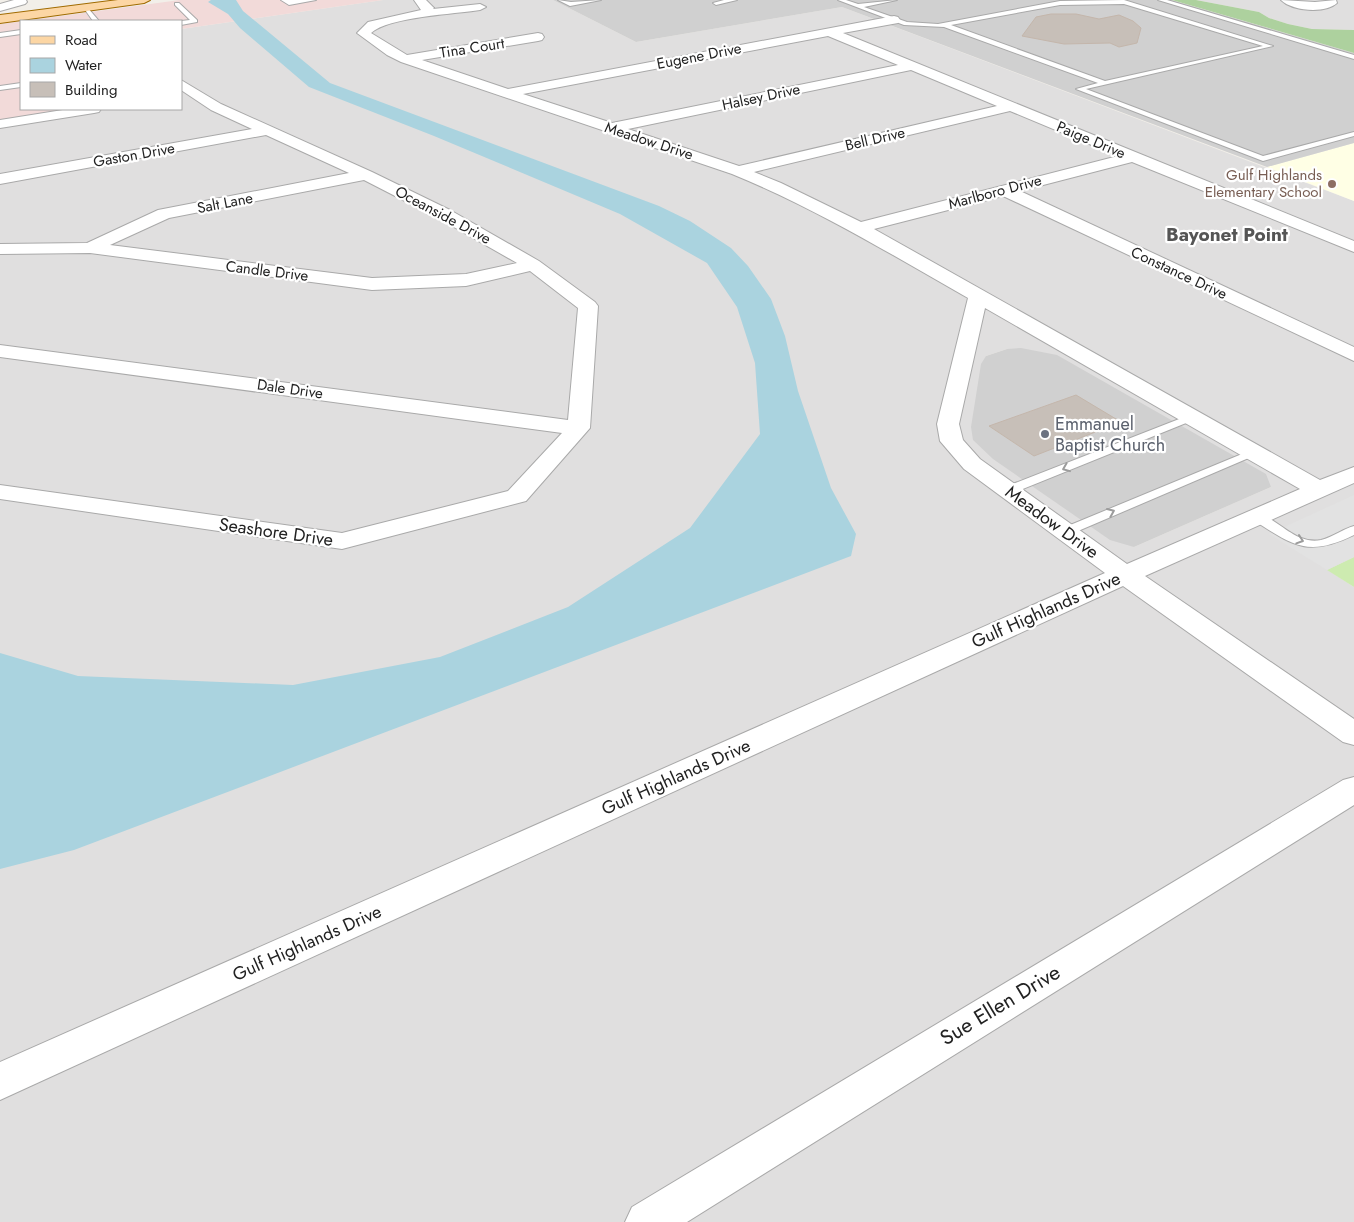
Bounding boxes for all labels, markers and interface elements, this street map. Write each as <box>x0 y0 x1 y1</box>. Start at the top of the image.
legend <box>20 20 182 110</box>
text: Road <box>65 29 97 51</box>
street label: Tina Court <box>438 32 506 64</box>
street label: Eugene Drive <box>655 37 743 75</box>
text: Water <box>65 54 103 76</box>
street label: Halsey Drive <box>720 78 802 116</box>
text: Building <box>65 79 117 101</box>
street label: Meadow Drive <box>602 116 696 166</box>
street label: Paige Drive <box>1053 116 1129 164</box>
street label: Bell Drive <box>843 121 907 157</box>
street label: Gaston Drive <box>92 137 177 173</box>
place label: Gulf Highlands Elementary School <box>1205 164 1322 203</box>
street label: Marlboro Drive <box>946 169 1044 215</box>
marker: Gulf Highlands Elementary School <box>1326 178 1338 190</box>
street label: Oceanside Drive <box>391 180 495 250</box>
street label: Salt Lane <box>195 187 255 219</box>
district label: Bayonet Point <box>1166 221 1288 248</box>
street label: Constance Drive <box>1127 241 1231 305</box>
street label: Candle Drive <box>224 255 310 287</box>
street label: Dale Drive <box>256 373 325 405</box>
place label: Emmanuel Baptist Church <box>1055 411 1165 458</box>
marker: Emmanuel Baptist Church <box>1039 428 1051 440</box>
one-way arrow <box>1062 461 1071 472</box>
street label: Meadow Drive <box>1000 479 1104 565</box>
one-way arrow <box>1106 508 1115 519</box>
street label: Seashore Drive <box>217 511 335 553</box>
one-way arrow <box>1295 534 1303 544</box>
street label: Gulf Highlands Drive <box>967 565 1125 655</box>
street label: Gulf Highlands Drive <box>597 732 755 822</box>
street label: Gulf Highlands Drive <box>228 898 386 988</box>
street label: Sue Ellen Drive <box>934 957 1066 1053</box>

